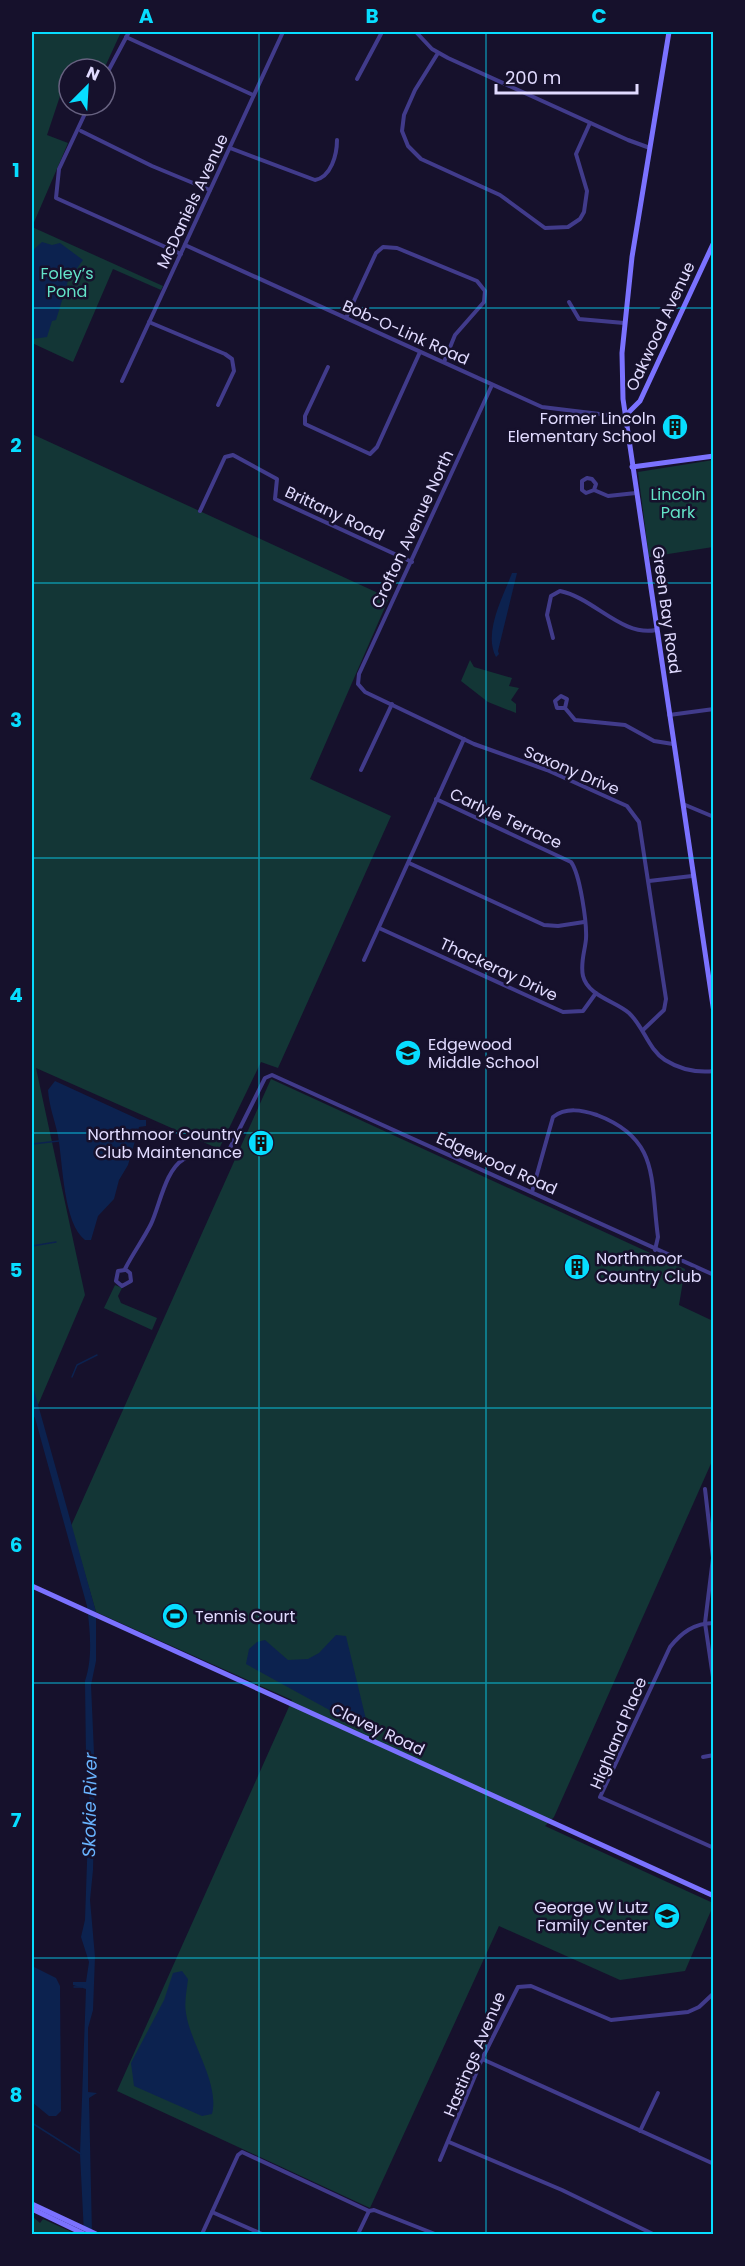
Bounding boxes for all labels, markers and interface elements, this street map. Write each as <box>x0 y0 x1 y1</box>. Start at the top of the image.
text: A <box>139 2 154 30</box>
text: B <box>365 2 379 30</box>
text: C <box>591 2 607 30</box>
north arrow <box>57 57 117 117</box>
scale bar <box>496 57 637 95</box>
text: N <box>83 61 103 87</box>
text: 200 m <box>505 65 561 90</box>
street label: McDaniels Avenue <box>151 130 234 272</box>
text: 1 <box>12 156 20 184</box>
street label: Oakwood Avenue <box>620 258 701 395</box>
park label: Foley’s Pond <box>40 262 94 303</box>
street label: Bob-O-Link Road <box>339 294 473 371</box>
place label: Former Lincoln Elementary School <box>508 407 656 448</box>
building icon: Former Lincoln Elementary School <box>660 412 690 442</box>
text: 2 <box>10 431 22 459</box>
street label: Crofton Avenue North <box>366 446 459 612</box>
street label: Brittany Road <box>281 480 388 547</box>
park label: Lincoln Park <box>650 483 706 524</box>
street label: Green Bay Road <box>646 545 687 675</box>
text: 3 <box>10 706 22 734</box>
street label: Saxony Drive <box>520 740 623 801</box>
street label: Carlyle Terrace <box>446 782 566 855</box>
street label: Thackeray Drive <box>436 932 562 1007</box>
text: 4 <box>9 981 23 1009</box>
place label: Edgewood Middle School <box>428 1033 539 1074</box>
school or university icon: Edgewood Middle School <box>393 1038 423 1068</box>
place label: Northmoor Country Club Maintenance <box>87 1123 242 1164</box>
street label: Edgewood Road <box>433 1127 561 1200</box>
building icon: Northmoor Country Club Maintenance <box>246 1128 276 1158</box>
place label: Northmoor Country Club <box>596 1247 702 1288</box>
building icon: Northmoor Country Club <box>562 1252 592 1282</box>
text: 5 <box>10 1256 23 1284</box>
text: 6 <box>10 1531 22 1559</box>
sports icon: Tennis Court <box>160 1601 190 1631</box>
place label: Tennis Court <box>195 1605 295 1628</box>
street label: Highland Place <box>584 1673 652 1793</box>
street label: Clavey Road <box>327 1698 428 1761</box>
water label: Skokie River <box>76 1751 103 1858</box>
text: 7 <box>11 1806 22 1834</box>
place label: George W Lutz Family Center <box>534 1896 648 1937</box>
school or university icon: George W Lutz Family Center <box>652 1901 682 1931</box>
street label: Hastings Avenue <box>438 1988 511 2120</box>
text: 8 <box>10 2081 22 2109</box>

